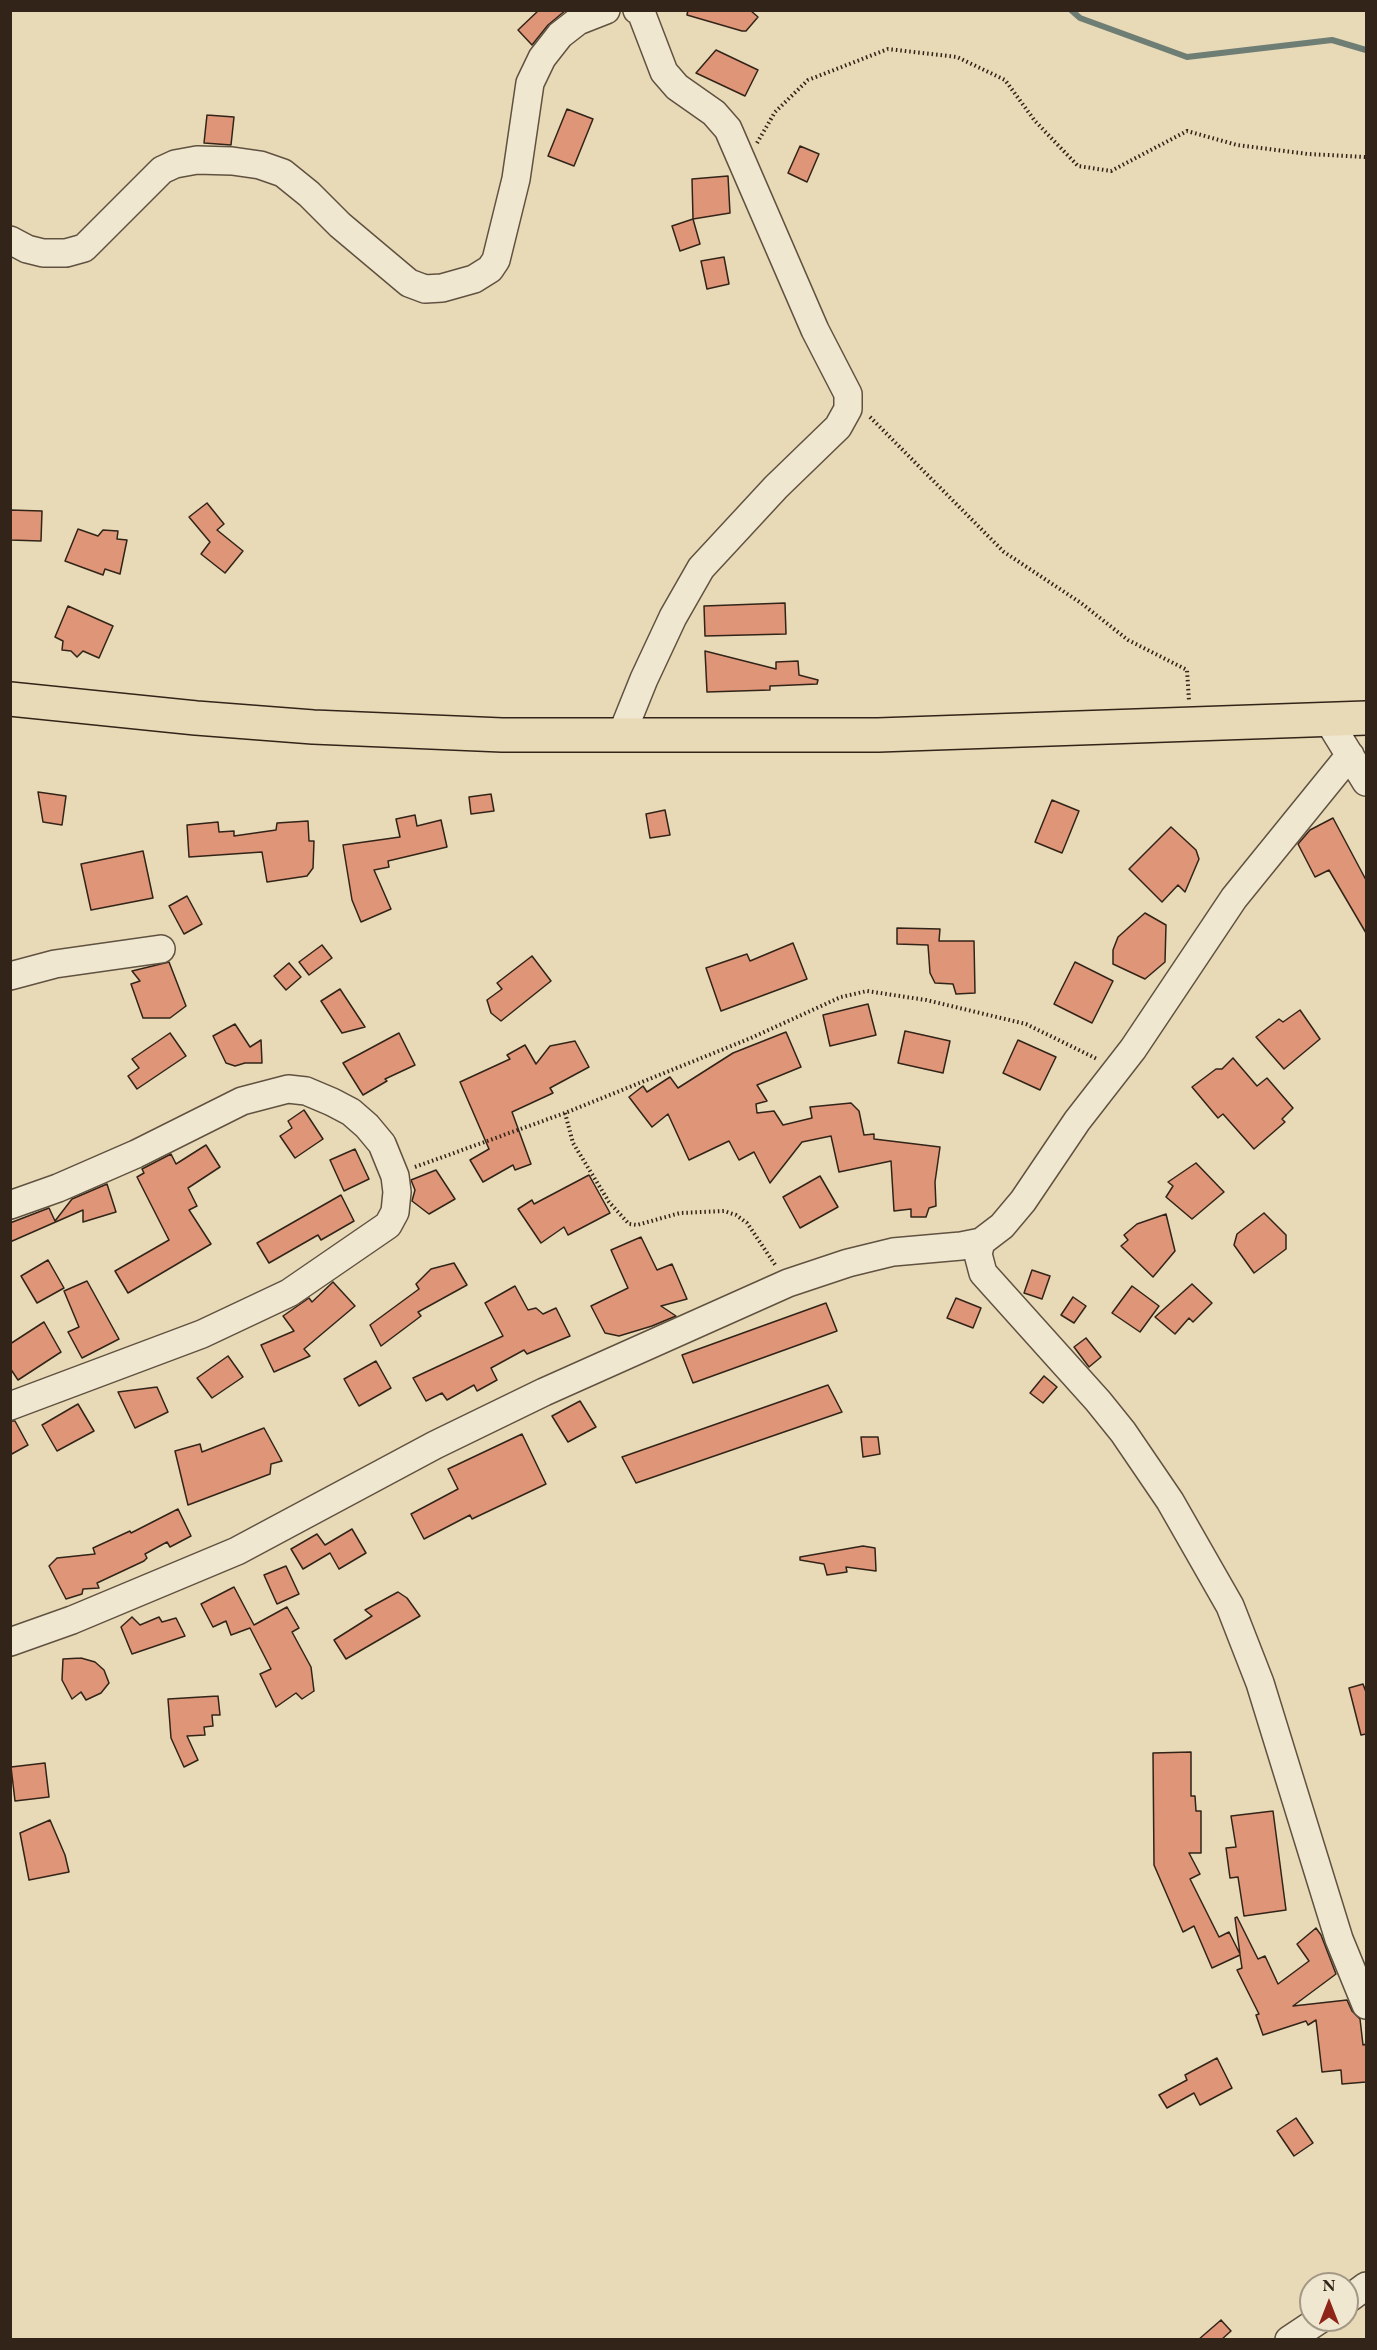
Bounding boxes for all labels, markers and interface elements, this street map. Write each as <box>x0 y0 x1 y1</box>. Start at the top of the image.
north arrow <box>1299 2272 1359 2332</box>
text: N <box>1323 2275 1335 2296</box>

